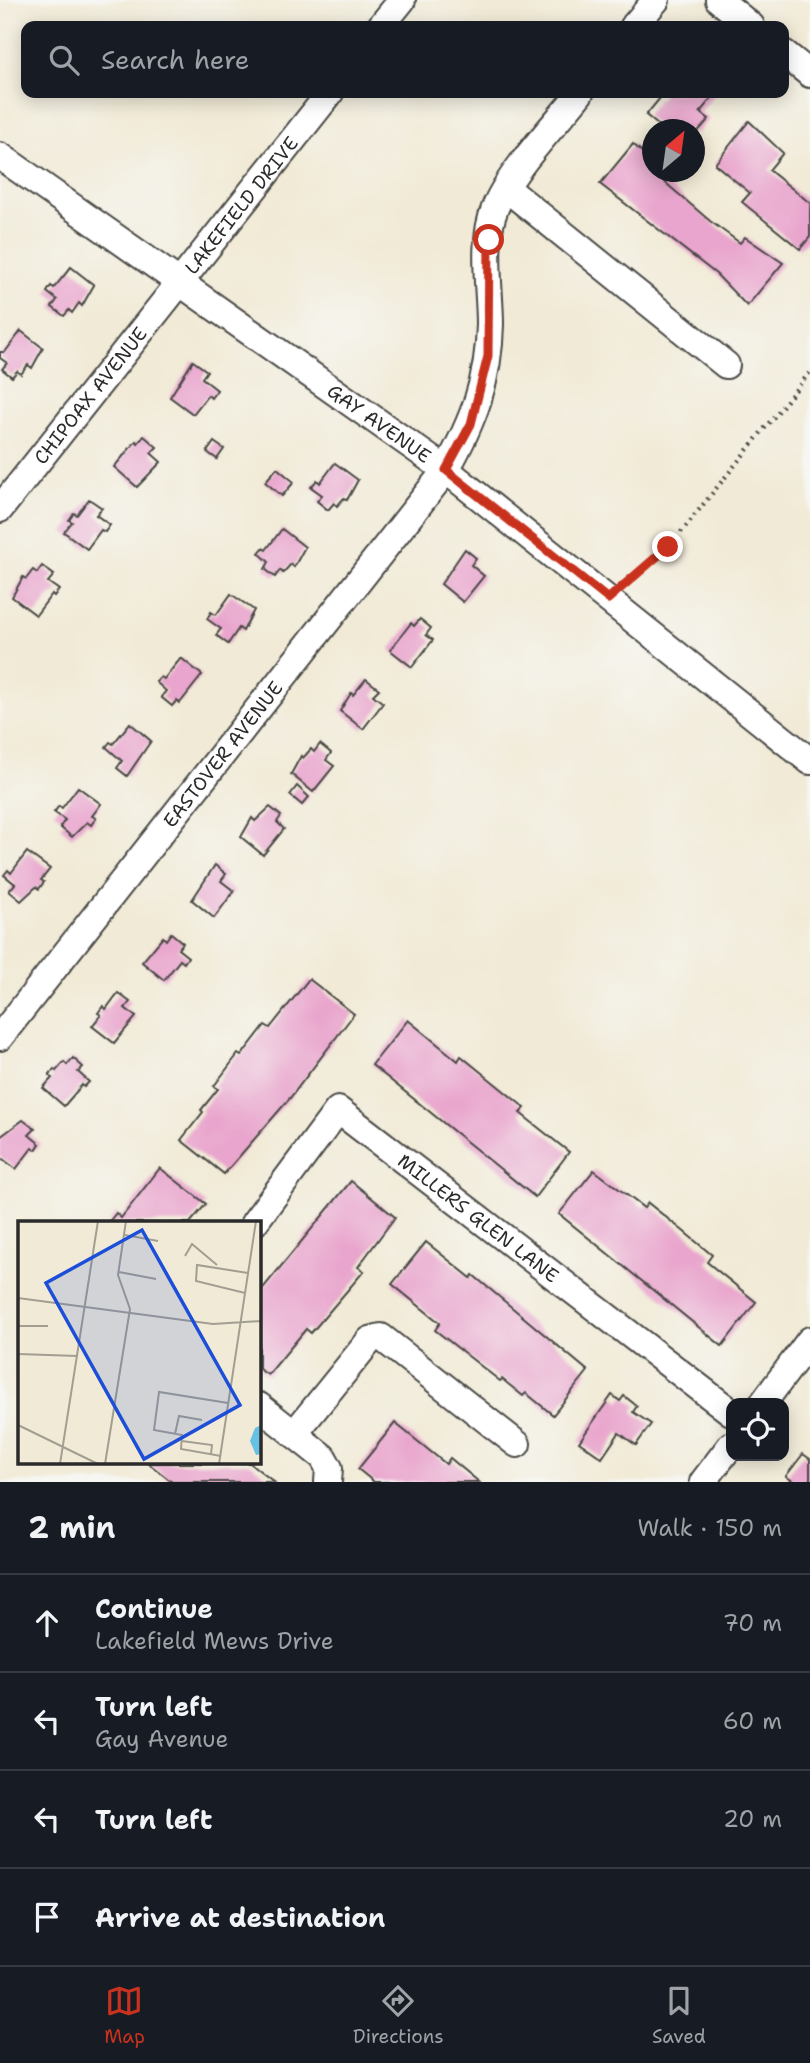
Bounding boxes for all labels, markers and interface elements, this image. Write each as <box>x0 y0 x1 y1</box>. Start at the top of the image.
search box <box>21 21 789 98</box>
icon: search <box>45 41 83 79</box>
text: Search here <box>101 42 250 77</box>
north arrow <box>642 119 705 182</box>
street label: LAKEFIELD DRIVE <box>179 131 304 279</box>
route start <box>473 224 504 255</box>
street label: CHIPOAX AVENUE <box>28 322 153 470</box>
street label: GAY AVENUE <box>322 378 436 469</box>
route end <box>652 531 683 562</box>
street label: EASTOVER AVENUE <box>158 676 288 833</box>
street label: MILLERS GLEN LANE <box>393 1149 564 1288</box>
inset map <box>18 1221 261 1464</box>
map controls <box>726 1398 789 1461</box>
button: locate <box>726 1398 789 1461</box>
text: 2 min <box>28 1507 115 1548</box>
text: Walk · 150 m <box>637 1513 782 1543</box>
text: Continue <box>95 1591 213 1626</box>
icon: ahead <box>28 1604 66 1642</box>
text: 70 m <box>723 1608 782 1638</box>
text: Lakefield Mews Drive <box>95 1626 334 1656</box>
text: Turn left <box>95 1689 212 1724</box>
icon: left <box>28 1702 66 1740</box>
text: 60 m <box>723 1706 782 1736</box>
text: Gay Avenue <box>95 1724 228 1754</box>
icon: left <box>28 1800 66 1838</box>
text: Turn left <box>95 1802 212 1837</box>
text: 20 m <box>723 1804 782 1834</box>
icon: arrive <box>28 1898 66 1936</box>
text: Arrive at destination <box>95 1900 385 1935</box>
tab: Map <box>104 1982 145 2049</box>
tab: Directions <box>353 1982 444 2049</box>
tab: Saved <box>652 1982 706 2049</box>

